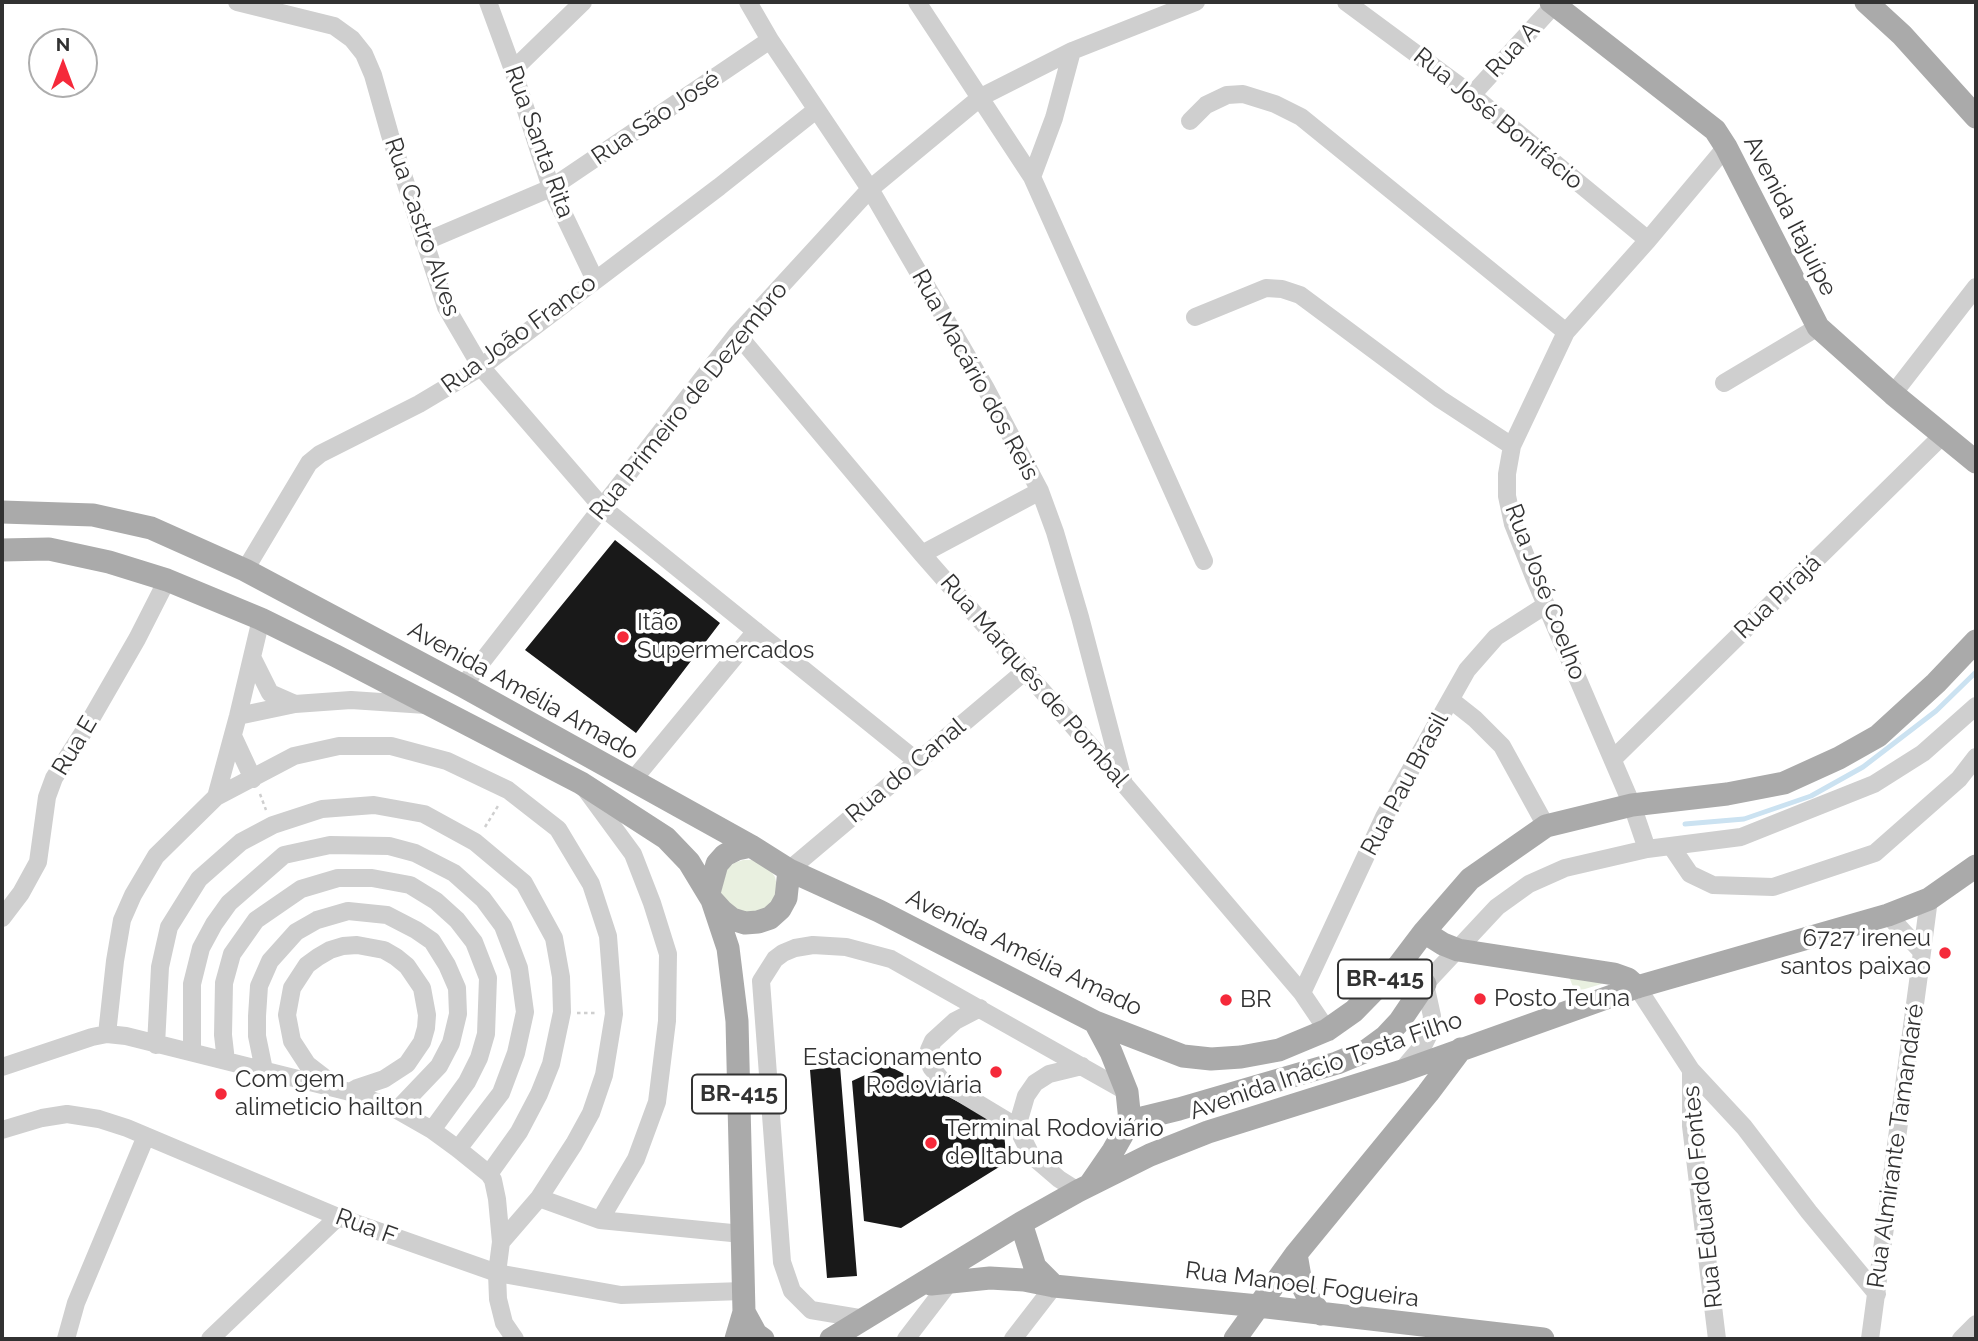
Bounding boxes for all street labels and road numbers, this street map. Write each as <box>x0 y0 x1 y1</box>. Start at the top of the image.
street label: Rua A <box>1480 16 1546 84</box>
street label: Rua José Bonifácio <box>1408 42 1588 196</box>
street label: Rua Santa Rita <box>498 62 580 222</box>
street label: Rua São José <box>586 65 726 171</box>
street label: Avenida Itajuípe <box>1737 131 1843 301</box>
street label: Rua Castro Alves <box>378 134 466 320</box>
street label: Rua Macário dos Reis <box>905 265 1045 485</box>
street label: Rua João Franco <box>436 268 602 400</box>
street label: Rua Primeiro de Dezembro <box>584 276 794 526</box>
street label: Rua José Coelho <box>1498 500 1592 684</box>
street label: Rua Pirajá <box>1729 549 1827 645</box>
street label: Rua Marquês de Pombal <box>934 569 1134 793</box>
street label: Avenida Amélia Amado <box>403 616 643 766</box>
street label: Rua Pau Brasil <box>1355 707 1455 861</box>
street label: Rua E <box>46 711 104 781</box>
street label: Rua do Canal <box>840 713 972 829</box>
street label: Avenida Amélia Amado <box>901 883 1147 1023</box>
road number: BR-415 <box>1338 960 1432 998</box>
street label: Rua Almirante Tamandaré <box>1862 1002 1930 1290</box>
street label: Avenida Inácio Tosta Filho <box>1186 1006 1466 1126</box>
road number: BR-415 <box>692 1074 786 1114</box>
street label: Rua Eduardo Fontes <box>1677 1084 1729 1310</box>
street label: Rua F <box>331 1203 401 1251</box>
street label: Rua Manoel Fogueira <box>1183 1256 1421 1314</box>

